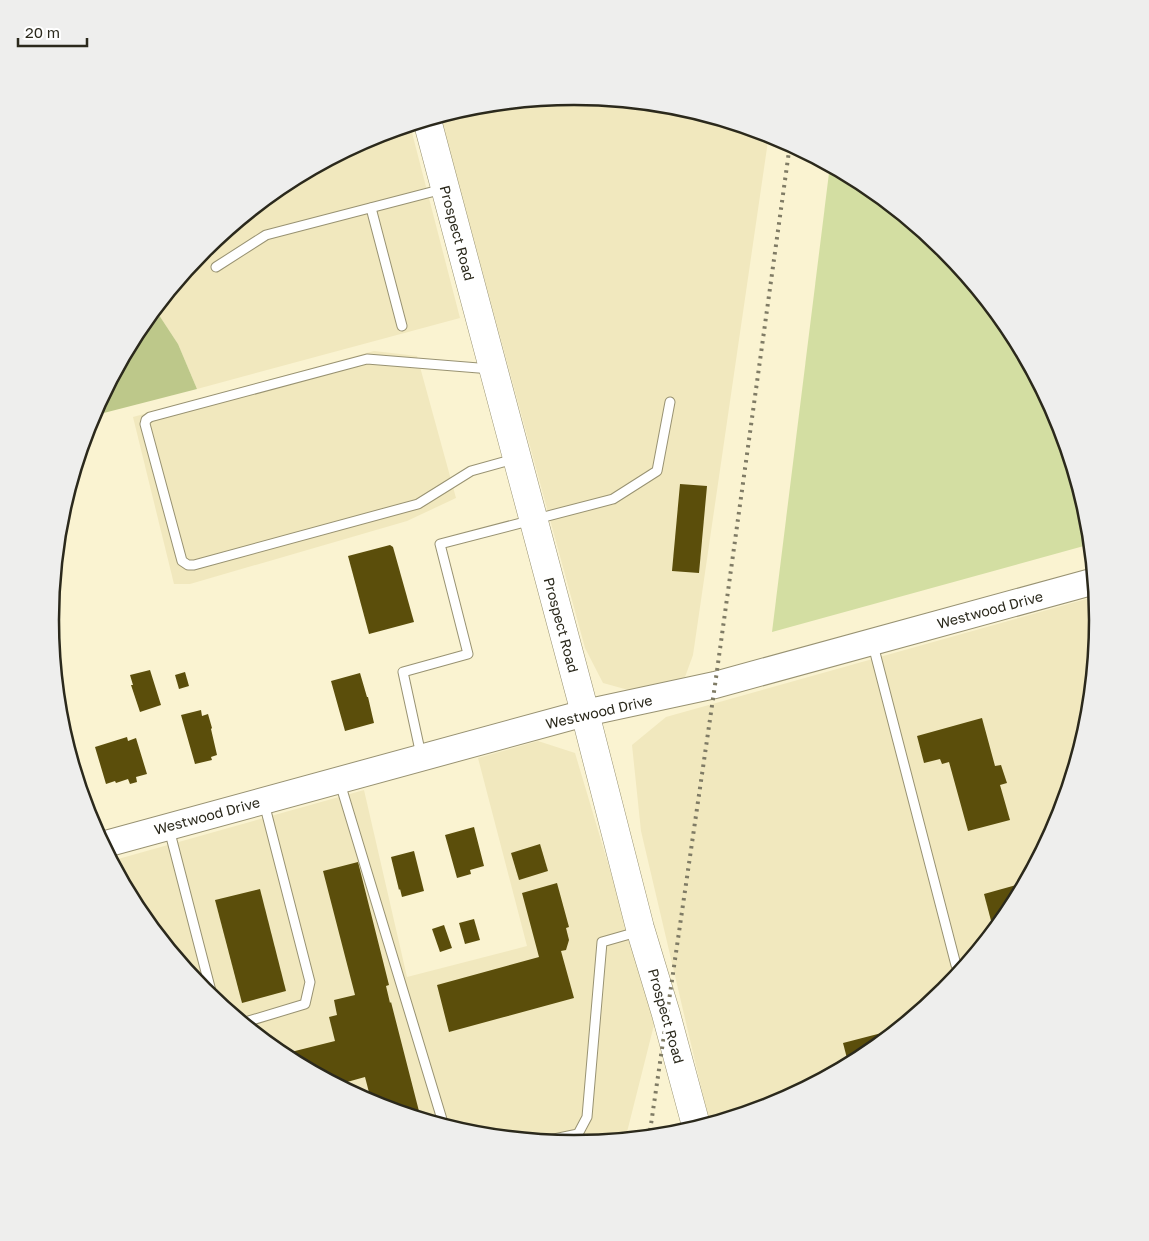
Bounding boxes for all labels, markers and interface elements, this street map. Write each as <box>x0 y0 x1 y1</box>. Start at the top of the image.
scale bar <box>18 15 86 47</box>
text: 20 m <box>25 23 60 41</box>
street label: Prospect Road <box>437 183 478 282</box>
street label: Prospect Road <box>541 575 582 674</box>
street label: Westwood Drive <box>935 587 1045 632</box>
street label: Westwood Drive <box>544 691 654 732</box>
street label: Westwood Drive <box>152 793 262 838</box>
street label: Prospect Road <box>645 966 688 1065</box>

